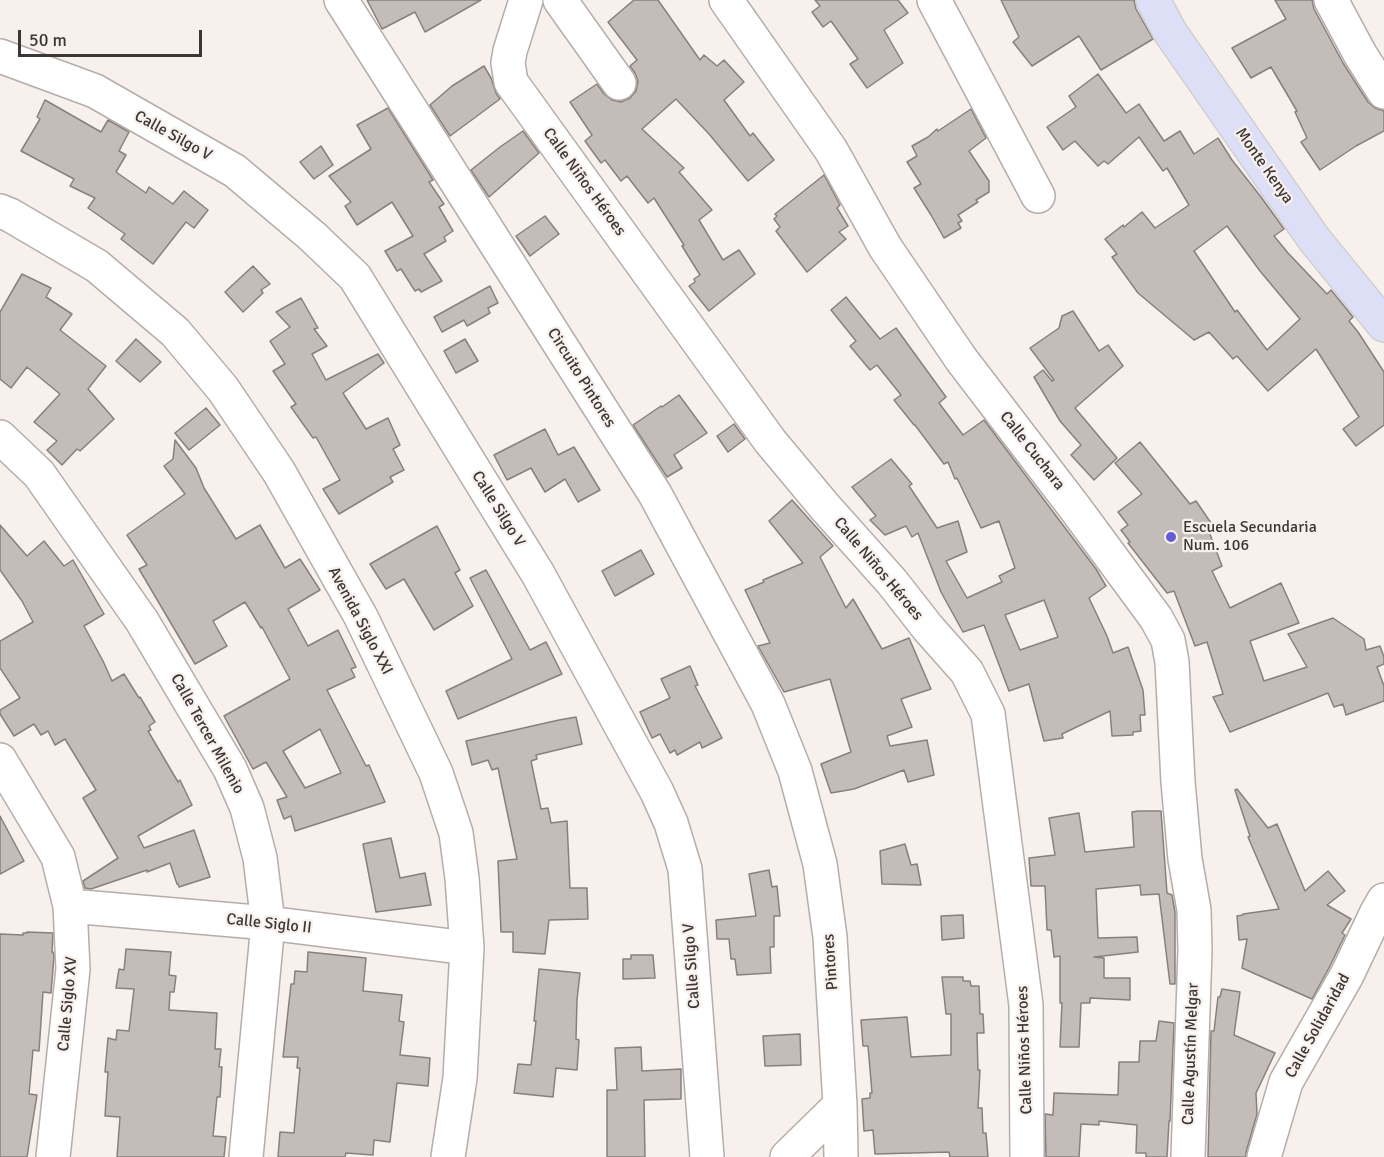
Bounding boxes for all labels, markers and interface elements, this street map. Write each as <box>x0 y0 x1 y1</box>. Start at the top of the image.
scale bar <box>21 18 206 56</box>
text: 50 m <box>29 29 67 51</box>
street label: Calle Silgo V <box>131 107 215 165</box>
street label: Calle Niños Héroes <box>538 124 630 240</box>
street label: Monte Kenya <box>1231 124 1297 208</box>
street label: Circuito Pintores <box>543 325 619 431</box>
street label: Calle Cuchara <box>995 408 1069 494</box>
street label: Calle Silgo V <box>467 468 529 550</box>
street label: Calle Niños Héroes <box>829 514 927 624</box>
place label: Escuela Secundaria Num. 106 <box>1183 518 1317 556</box>
marker: Escuela Secundaria Num. 106 <box>1164 530 1178 544</box>
street label: Avenida Siglo XXI <box>324 564 396 678</box>
street label: Calle Tercer Milenio <box>166 671 248 797</box>
street label: Calle Siglo II <box>225 910 313 938</box>
street label: Calle Silgo V <box>679 923 705 1009</box>
street label: Pintores <box>819 933 843 991</box>
street label: Calle Siglo XV <box>54 956 82 1052</box>
street label: Calle Solidaridad <box>1281 970 1355 1082</box>
street label: Calle Agustín Melgar <box>1179 983 1203 1125</box>
street label: Calle Niños Héroes <box>1013 985 1037 1115</box>

